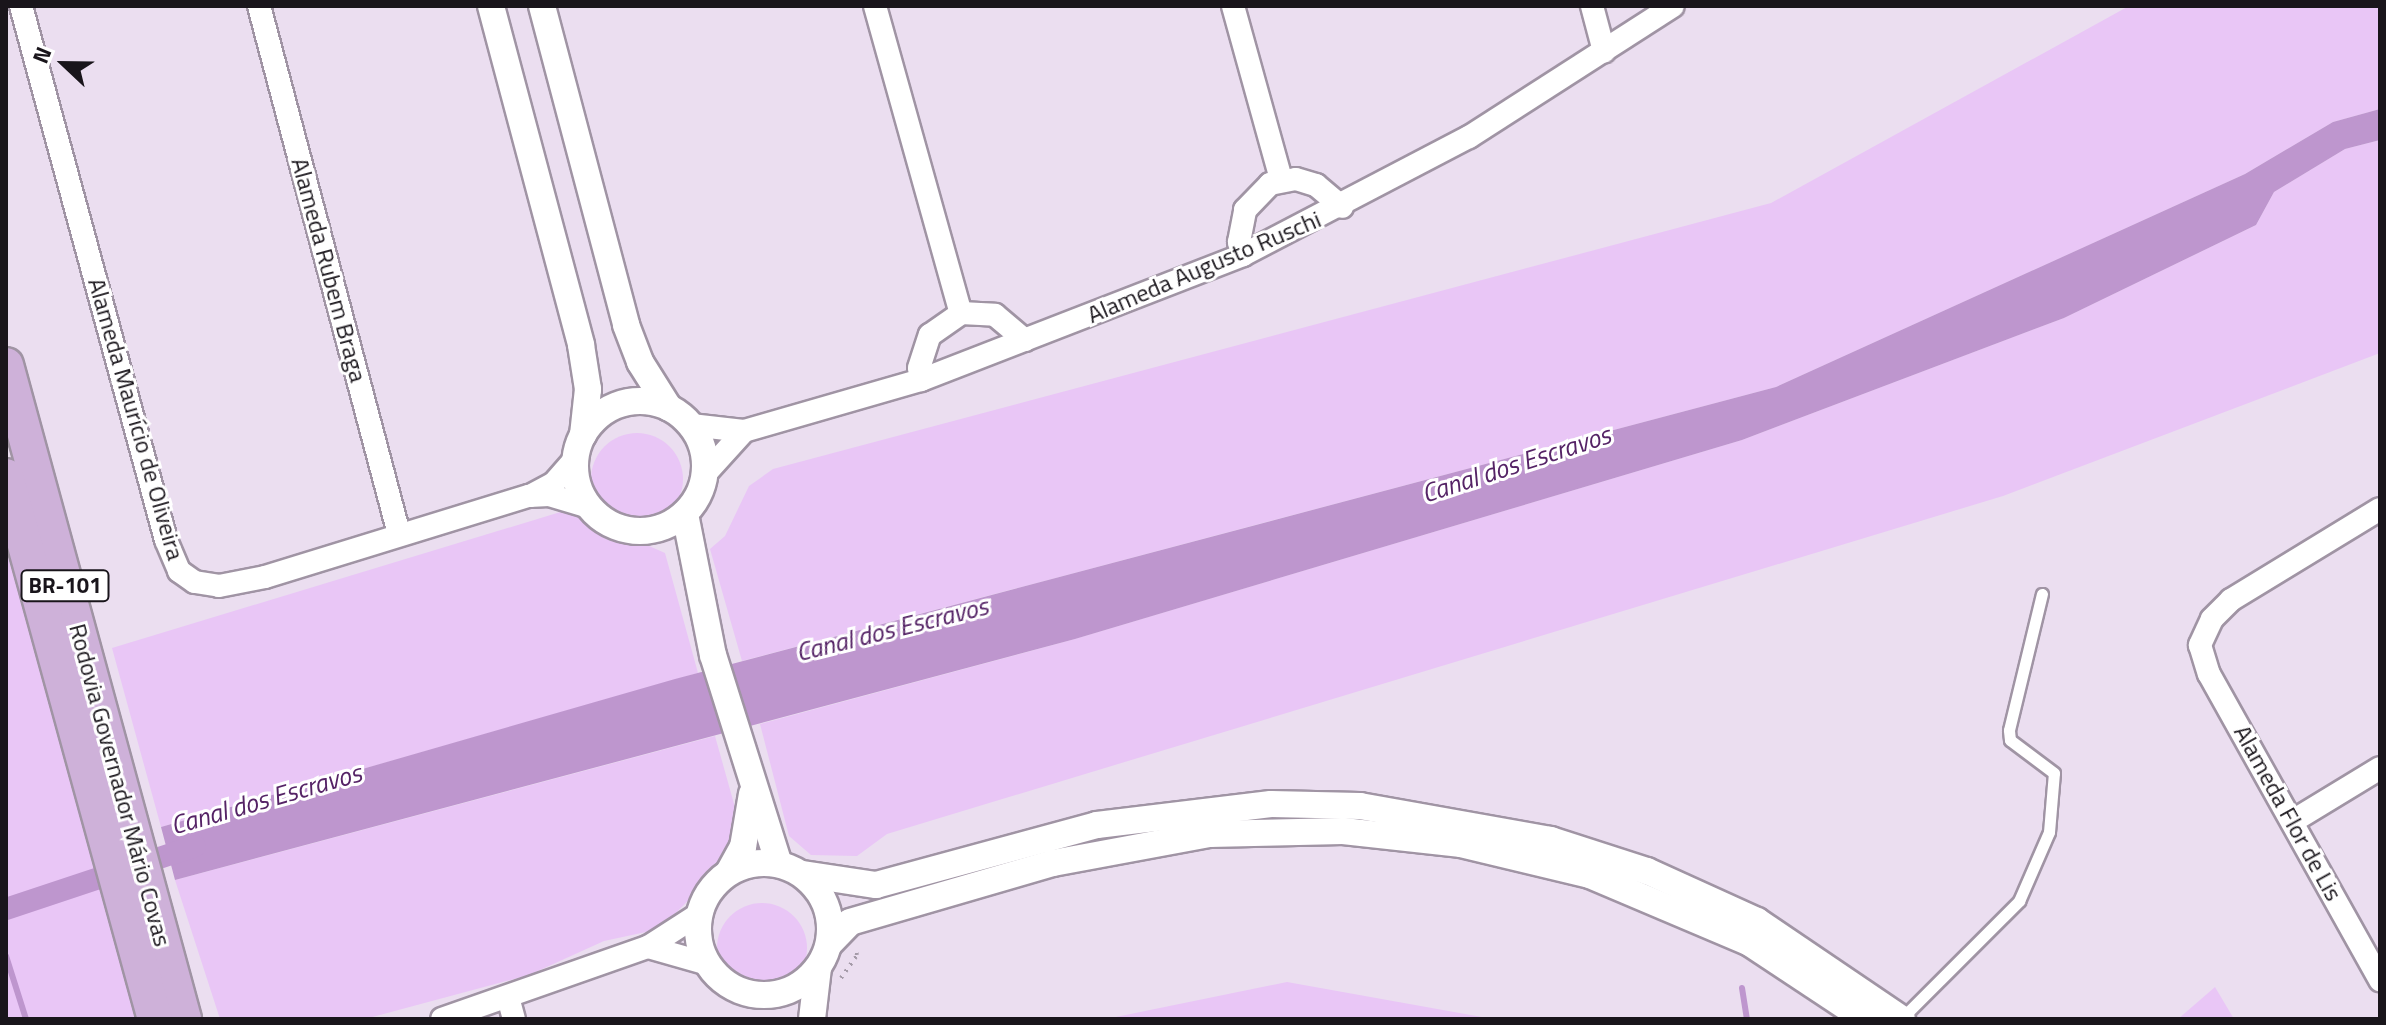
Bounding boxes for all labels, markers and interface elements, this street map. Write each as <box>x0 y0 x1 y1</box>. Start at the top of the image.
north arrow <box>24 24 104 104</box>
text: N <box>23 42 60 68</box>
street label: Alameda Rubem Braga <box>285 155 373 385</box>
street label: Alameda Augusto Ruschi <box>1083 205 1325 329</box>
street label: Alameda Maurício de Oliveira <box>82 275 190 563</box>
water label: Canal dos Escravos <box>1418 419 1614 509</box>
road number: BR-101 <box>19 568 111 604</box>
water label: Canal dos Escravos <box>793 590 991 668</box>
street label: Rodovia Governador Mário Covas <box>63 621 177 949</box>
street label: Alameda Flor de Lis <box>2228 720 2348 906</box>
water label: Canal dos Escravos <box>167 757 365 841</box>

